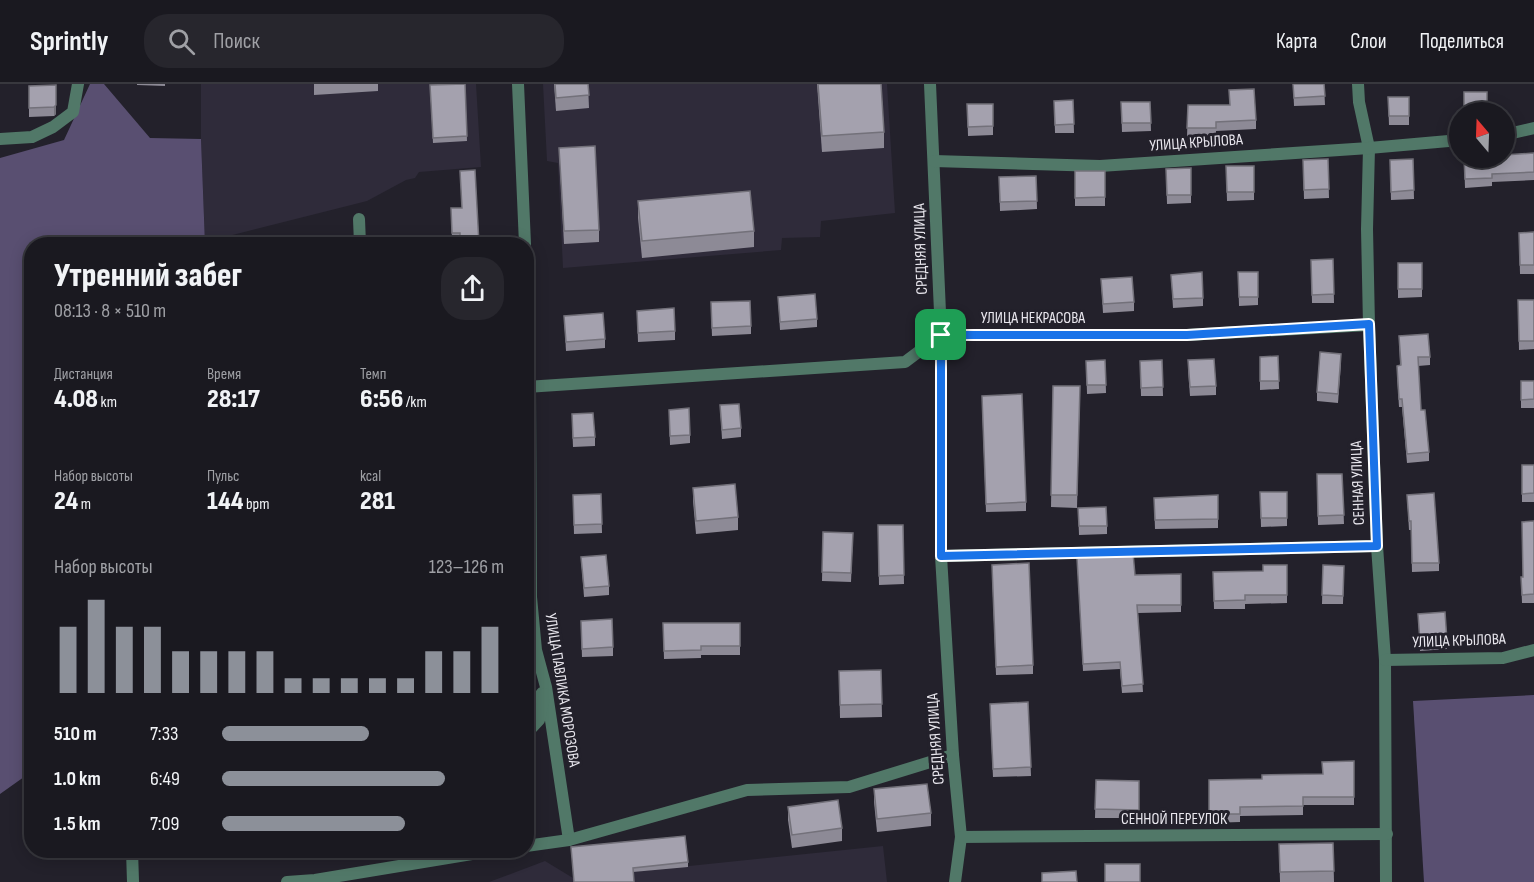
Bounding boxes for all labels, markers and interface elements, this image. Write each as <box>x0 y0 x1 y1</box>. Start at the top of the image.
search box <box>144 14 564 68</box>
text: Sprintly <box>30 25 108 58</box>
icon: search <box>165 25 198 58</box>
text: Поиск <box>213 28 260 55</box>
text: Карта <box>1276 29 1317 54</box>
text: Слои <box>1350 29 1386 54</box>
text: Поделиться <box>1419 29 1504 54</box>
north arrow <box>1449 102 1515 168</box>
map controls <box>1449 102 1515 168</box>
street label: УЛИЦА КРЫЛОВА <box>1149 130 1243 156</box>
street label: СРЕДНЯЯ УЛИЦА <box>910 203 932 295</box>
text: Утренний забег <box>54 256 242 296</box>
button: share <box>441 257 504 320</box>
text: 08:13 · 8 × 510 m <box>54 299 166 323</box>
pin <box>915 309 966 360</box>
street label: УЛИЦА НЕКРАСОВА <box>981 309 1085 328</box>
icon: arrive <box>924 318 957 351</box>
text: Дистанция <box>54 365 113 384</box>
text: Время <box>207 365 241 384</box>
text: Темп <box>360 365 386 384</box>
text: 4.08 <box>54 384 98 415</box>
text: 28:17 <box>207 384 260 415</box>
text: 6:56 <box>360 384 403 415</box>
text: km <box>98 393 117 412</box>
text: /km <box>403 393 427 412</box>
street label: СЕННАЯ УЛИЦА <box>1347 440 1369 526</box>
text: Набор высоты <box>54 467 133 486</box>
text: Пульс <box>207 467 240 486</box>
text: kcal <box>360 467 381 486</box>
text: 24 <box>54 486 78 517</box>
text: 144 <box>207 486 243 517</box>
text: 281 <box>360 486 395 517</box>
text: m <box>78 495 91 514</box>
text: bpm <box>243 495 270 514</box>
text: Набор высоты <box>54 555 153 579</box>
text: 123–126 m <box>429 555 504 579</box>
street label: УЛИЦА ПАВЛИКА МОРОЗОВА <box>540 612 584 768</box>
street label: УЛИЦА КРЫЛОВА <box>1412 630 1506 652</box>
street label: СРЕДНЯЯ УЛИЦА <box>923 693 949 785</box>
text: 510 m <box>54 722 97 746</box>
text: 7:33 <box>150 722 178 746</box>
text: 1.0 km <box>54 767 101 791</box>
text: 6:49 <box>150 767 180 791</box>
street label: СЕННОЙ ПЕРЕУЛОК <box>1121 810 1228 829</box>
text: 1.5 km <box>54 812 100 836</box>
text: 7:09 <box>150 812 179 836</box>

